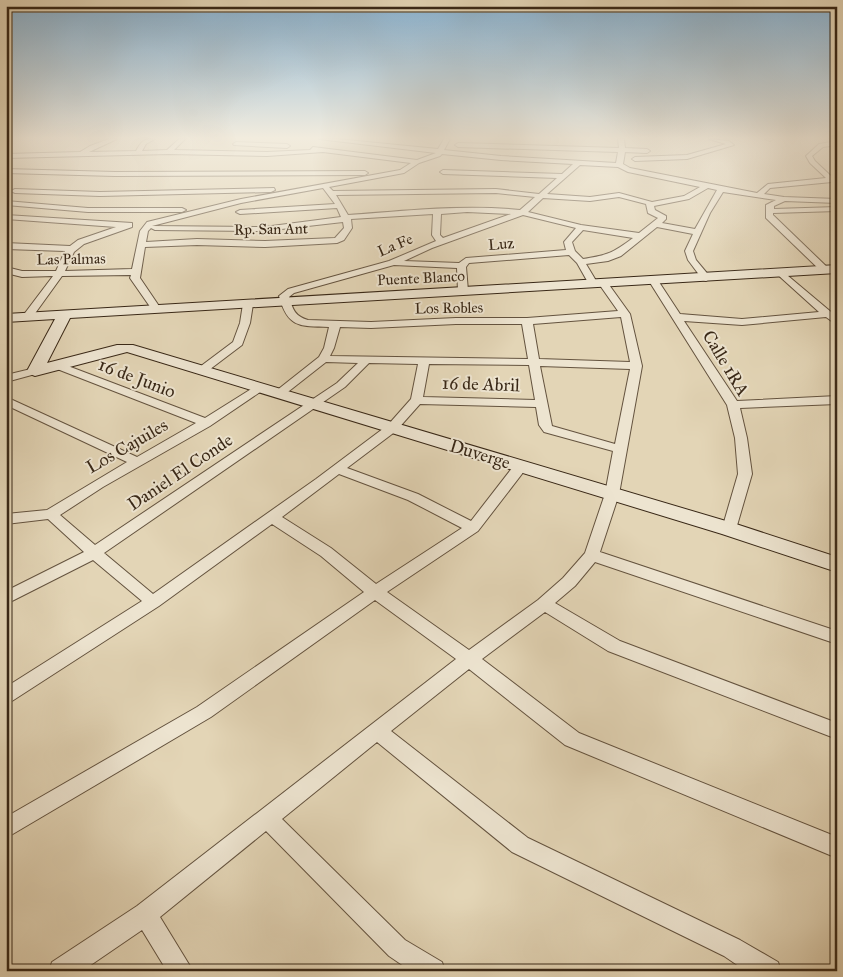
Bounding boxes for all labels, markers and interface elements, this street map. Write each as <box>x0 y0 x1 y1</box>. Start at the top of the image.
street label: Rp. San Ant <box>234 219 309 239</box>
street label: La Fe <box>375 230 415 260</box>
street label: Luz <box>487 234 515 254</box>
street label: Las Palmas <box>36 249 106 269</box>
street label: Puente Blanco <box>377 267 466 289</box>
street label: Los Robles <box>415 298 483 318</box>
street label: Calle 1RA <box>698 326 754 400</box>
street label: 16 de Junio <box>95 353 179 404</box>
street label: 16 de Abril <box>442 372 520 396</box>
street label: Los Cajuiles <box>82 414 172 478</box>
street label: Daniel El Conde <box>123 429 237 515</box>
street label: Duverge <box>447 434 513 475</box>

